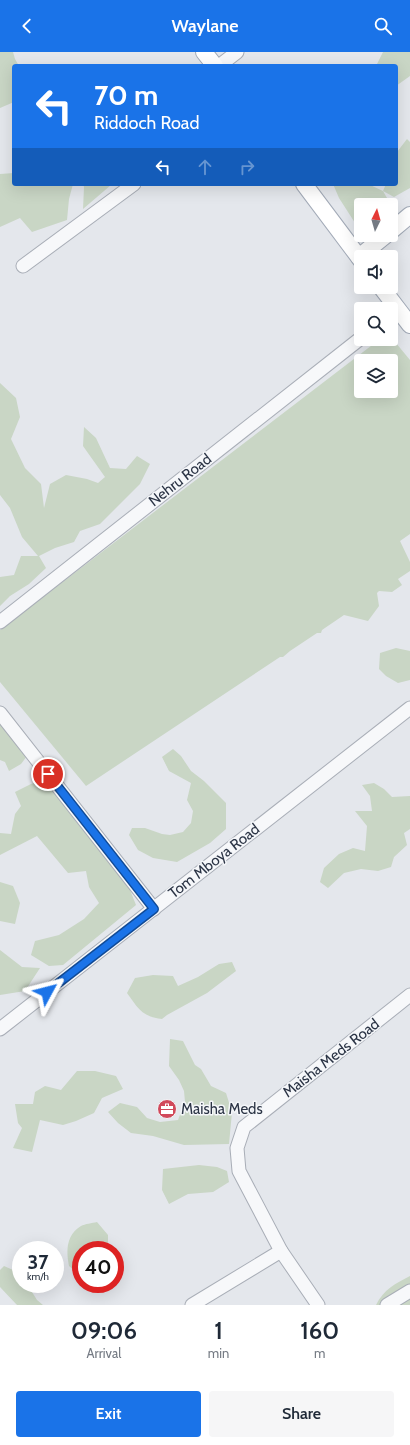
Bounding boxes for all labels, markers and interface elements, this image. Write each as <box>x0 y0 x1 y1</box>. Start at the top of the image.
icon: back <box>16 15 38 37</box>
text: Waylane <box>171 15 239 37</box>
icon: search <box>372 15 394 37</box>
text: 70 m <box>94 78 158 112</box>
icon: left <box>28 80 80 132</box>
text: Riddoch Road <box>94 112 199 134</box>
icon: left <box>152 156 174 178</box>
icon: ahead <box>194 156 216 178</box>
icon: right <box>236 156 258 178</box>
north arrow <box>354 198 398 242</box>
map controls <box>354 198 398 398</box>
button: sound <box>354 250 398 294</box>
button: search <box>354 302 398 346</box>
button: layers <box>354 354 398 398</box>
street label: Nehru Road <box>145 450 215 510</box>
pin <box>31 757 65 791</box>
icon: arrive <box>37 763 59 785</box>
street label: Tom Mboya Road <box>165 820 263 902</box>
position arrow <box>26 971 68 1013</box>
street label: Maisha Meds Road <box>279 1015 383 1101</box>
office icon: Maisha Meds <box>156 1098 178 1120</box>
place label: Maisha Meds <box>181 1100 263 1118</box>
speed limit sign: 40 <box>72 1241 124 1293</box>
text: 37 <box>28 1250 48 1274</box>
text: km/h <box>27 1270 49 1283</box>
text: 09:06 <box>71 1316 137 1345</box>
text: 1 <box>214 1316 223 1345</box>
text: 160 <box>300 1316 339 1345</box>
text: Arrival <box>87 1345 121 1361</box>
text: min <box>208 1345 229 1361</box>
text: m <box>314 1345 325 1361</box>
button: Exit <box>16 1391 201 1437</box>
button: Share <box>209 1391 394 1437</box>

